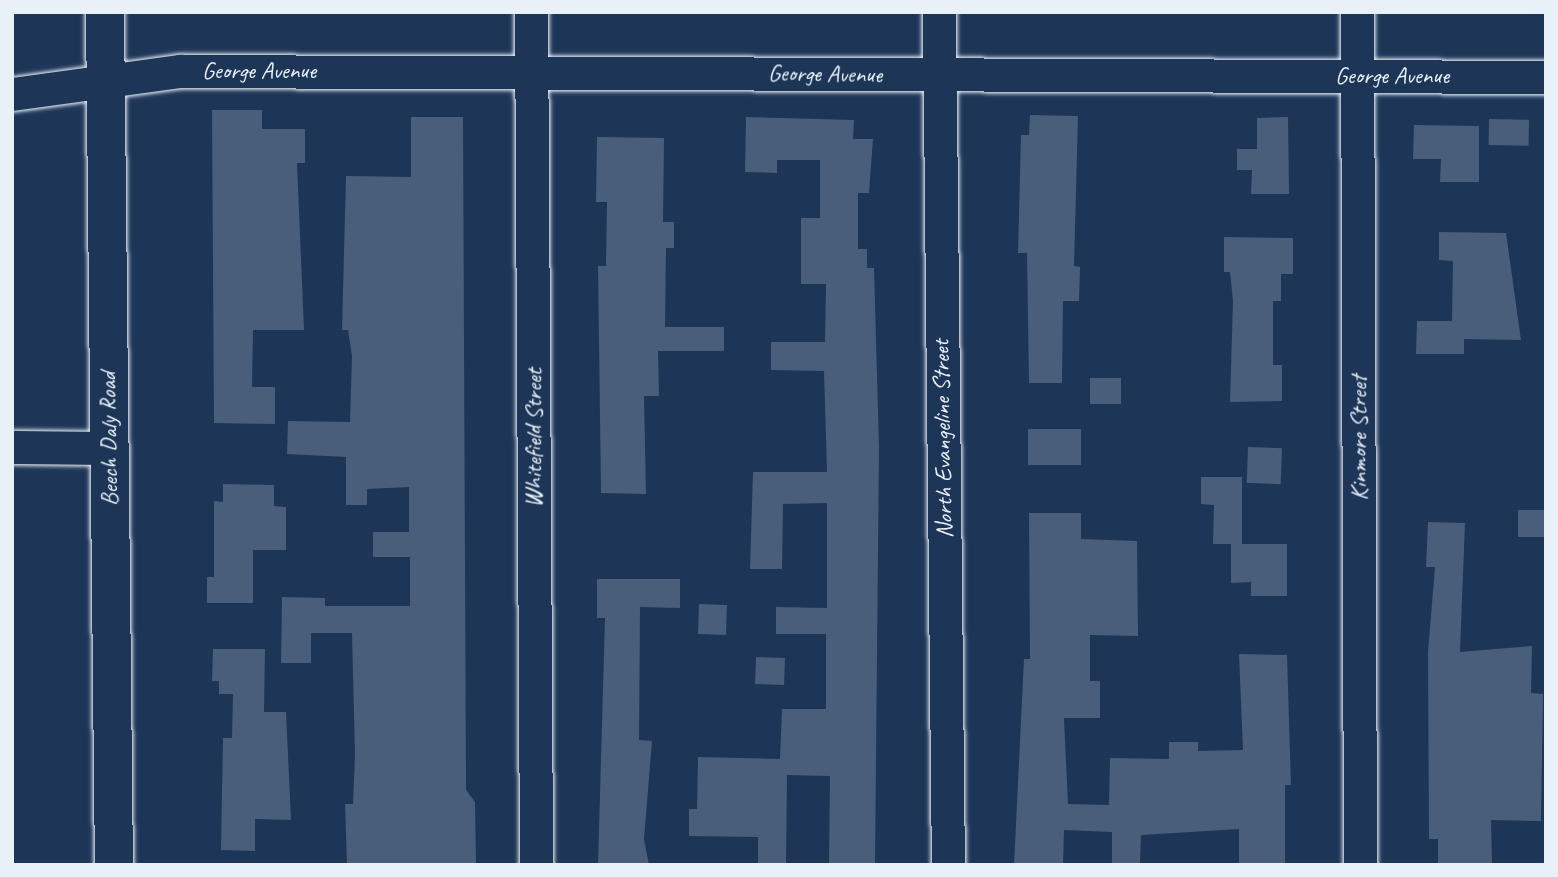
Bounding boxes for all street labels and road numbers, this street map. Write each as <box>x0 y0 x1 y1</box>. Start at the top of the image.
street label: George Avenue <box>202 57 316 85</box>
street label: George Avenue <box>768 59 882 89</box>
street label: George Avenue <box>1335 62 1449 90</box>
street label: North Evangeline Street <box>927 339 959 539</box>
street label: Whitefield Street <box>520 368 548 508</box>
street label: Beech Daly Road <box>93 371 125 507</box>
street label: Kinmore Street <box>1345 375 1373 501</box>

